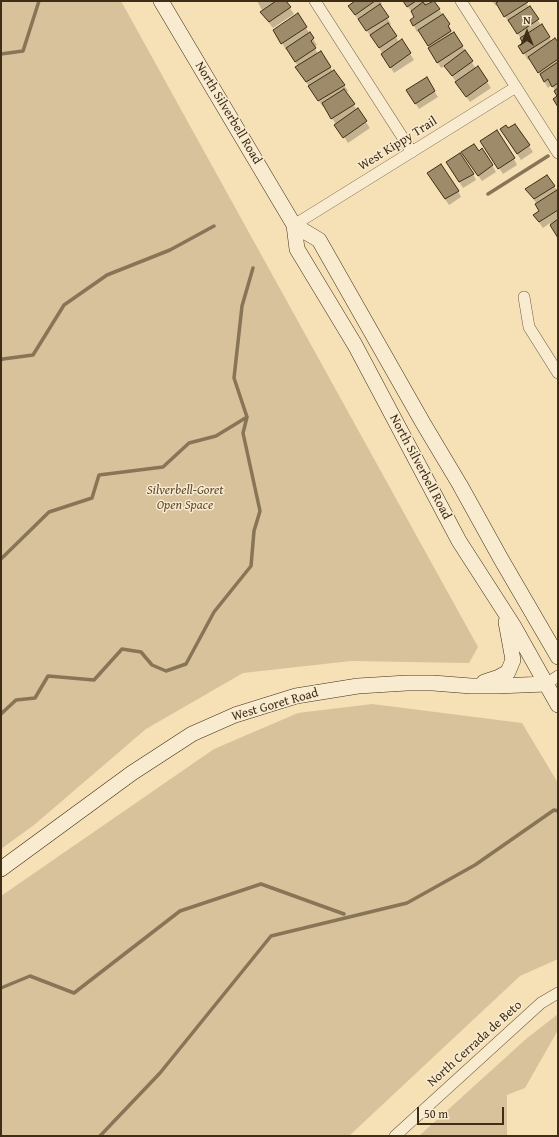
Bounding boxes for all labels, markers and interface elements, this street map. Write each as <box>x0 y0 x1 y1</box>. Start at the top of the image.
north arrow <box>507 12 547 52</box>
text: N <box>523 12 531 28</box>
street label: North Silverbell Road <box>191 59 265 167</box>
street label: West Kippy Trail <box>356 114 440 174</box>
street label: North Silverbell Road <box>386 412 454 522</box>
park label: Silverbell-Goret Open Space <box>147 483 223 514</box>
street label: West Goret Road <box>230 685 320 725</box>
street label: North Cerrada de Beto <box>425 997 525 1091</box>
scale bar <box>419 1099 506 1125</box>
text: 50 m <box>424 1105 448 1122</box>

